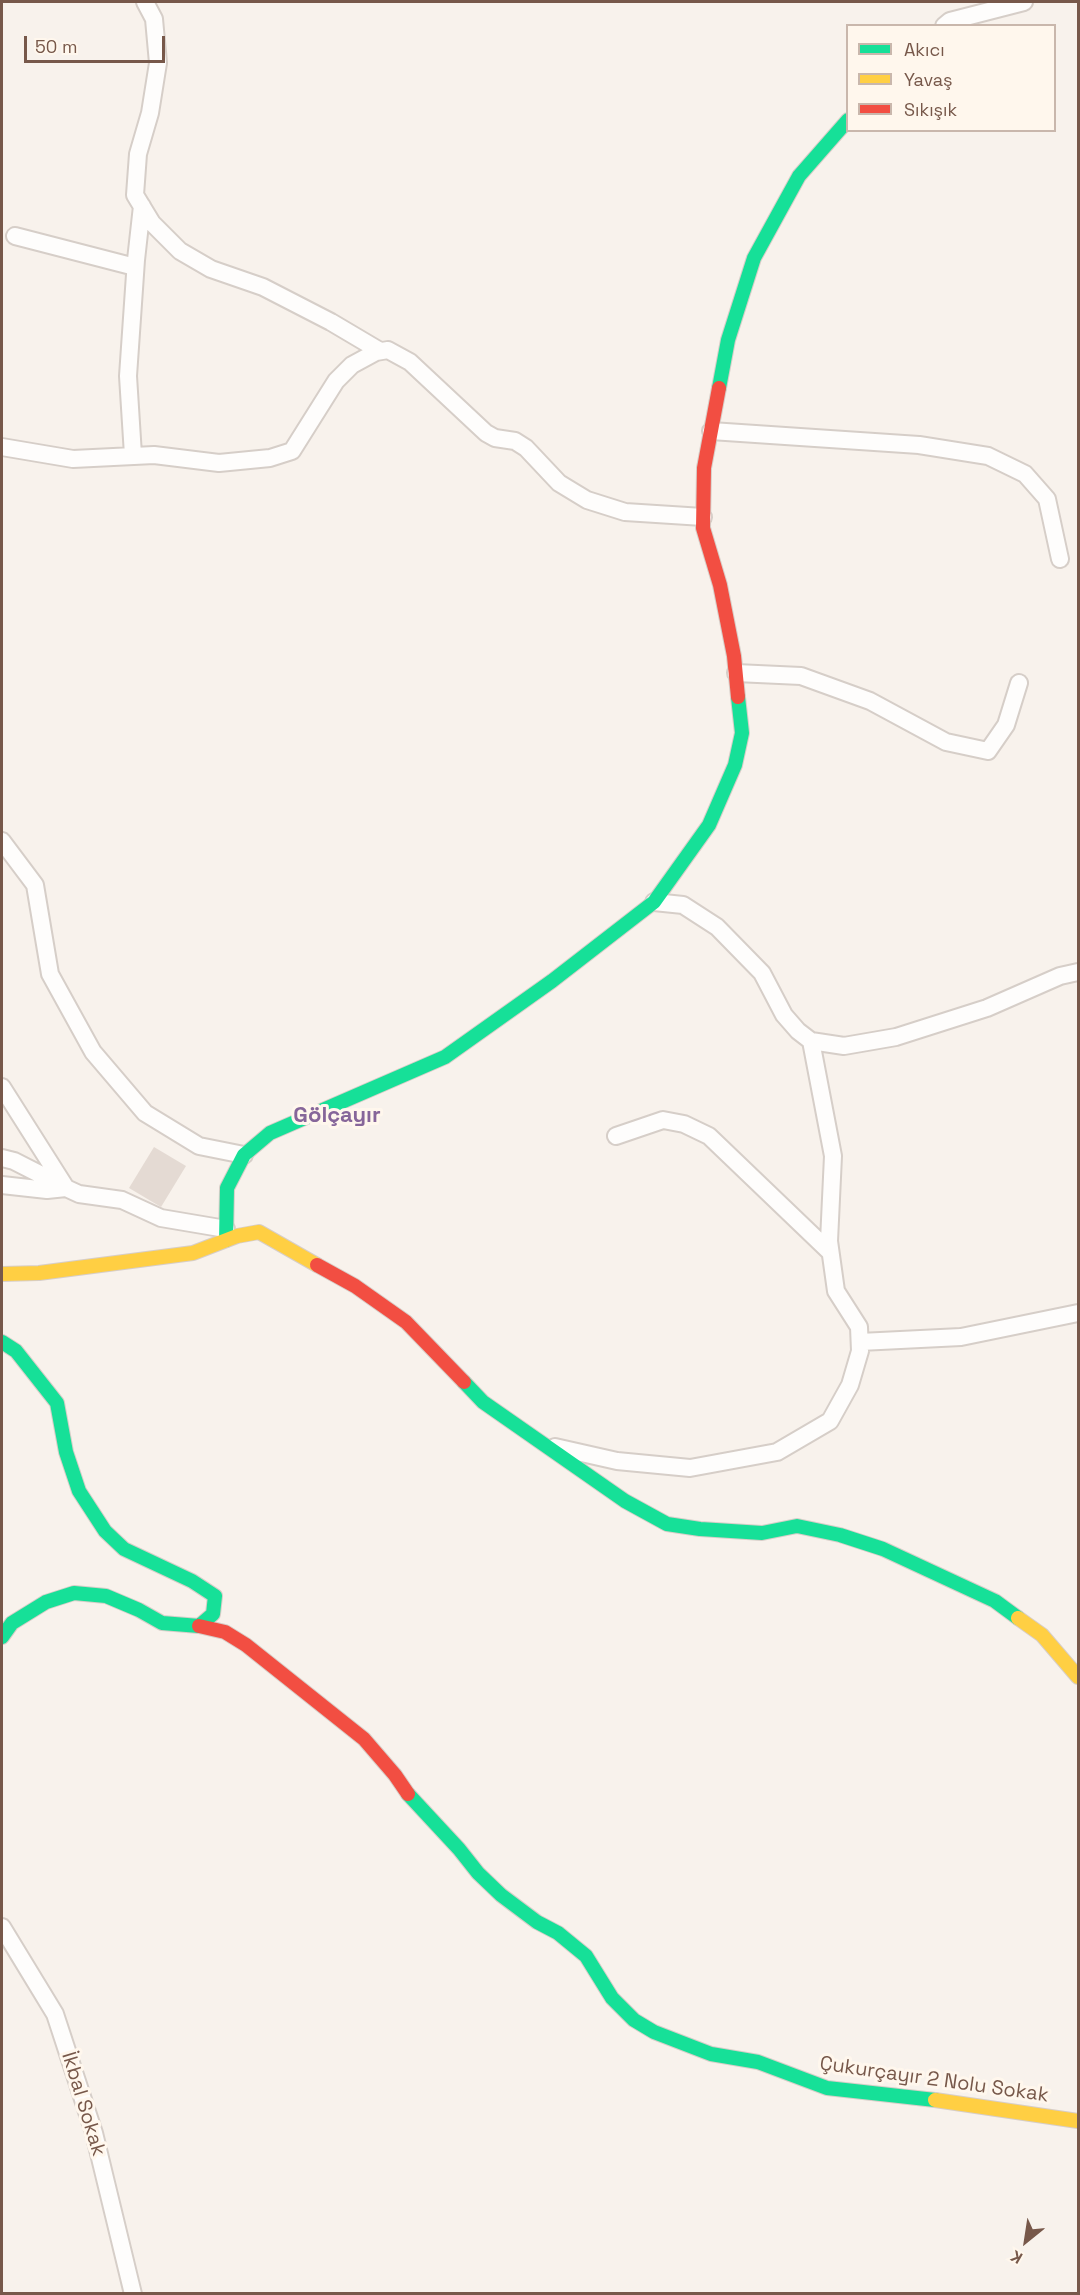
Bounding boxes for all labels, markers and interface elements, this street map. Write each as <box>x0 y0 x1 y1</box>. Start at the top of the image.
scale bar <box>27 24 168 62</box>
legend <box>846 24 1056 132</box>
text: 50 m <box>35 35 77 58</box>
text: Akıcı <box>904 38 945 61</box>
text: Yavaş <box>904 68 953 91</box>
text: Sıkışık <box>904 98 957 121</box>
district label: Gölçayır <box>293 1103 381 1129</box>
street label: İkbal Sokak <box>56 2049 110 2159</box>
street label: Çukurçayır 2 Nolu Sokak <box>818 2052 1050 2108</box>
north arrow <box>996 2211 1056 2271</box>
text: K <box>1007 2245 1026 2269</box>

